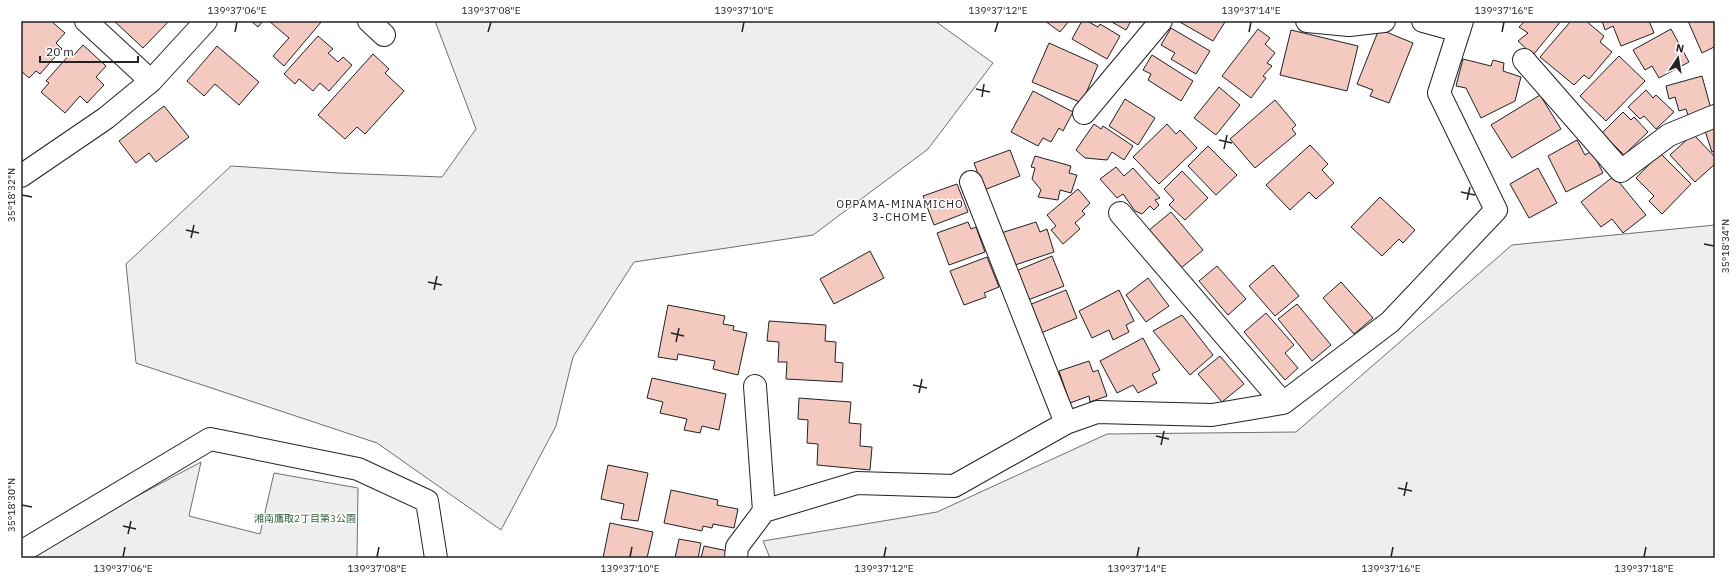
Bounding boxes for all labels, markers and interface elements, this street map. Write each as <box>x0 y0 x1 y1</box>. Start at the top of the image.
text: 139°37'06"E <box>207 4 267 17</box>
text: 139°37'08"E <box>461 4 521 17</box>
text: 139°37'10"E <box>714 4 774 17</box>
text: 139°37'12"E <box>968 4 1028 17</box>
text: 139°37'14"E <box>1221 4 1281 17</box>
text: 139°37'16"E <box>1474 4 1534 17</box>
scale bar <box>40 38 138 64</box>
north arrow <box>1658 38 1698 78</box>
text: N <box>1675 41 1685 56</box>
text: 20 m <box>46 44 74 59</box>
text: 35°18'32"N <box>5 168 18 222</box>
district label: OPPAMA-MINAMICHO 3-CHOME <box>836 197 964 224</box>
text: 35°18'34"N <box>1719 219 1732 273</box>
text: 35°18'30"N <box>5 478 18 532</box>
park label: 湘南鷹取2丁目第3公園 <box>254 512 356 525</box>
text: 139°37'06"E <box>93 562 153 575</box>
text: 139°37'08"E <box>347 562 407 575</box>
text: 139°37'10"E <box>600 562 660 575</box>
text: 139°37'12"E <box>854 562 914 575</box>
text: 139°37'14"E <box>1107 562 1167 575</box>
text: 139°37'16"E <box>1361 562 1421 575</box>
text: 139°37'18"E <box>1614 562 1674 575</box>

